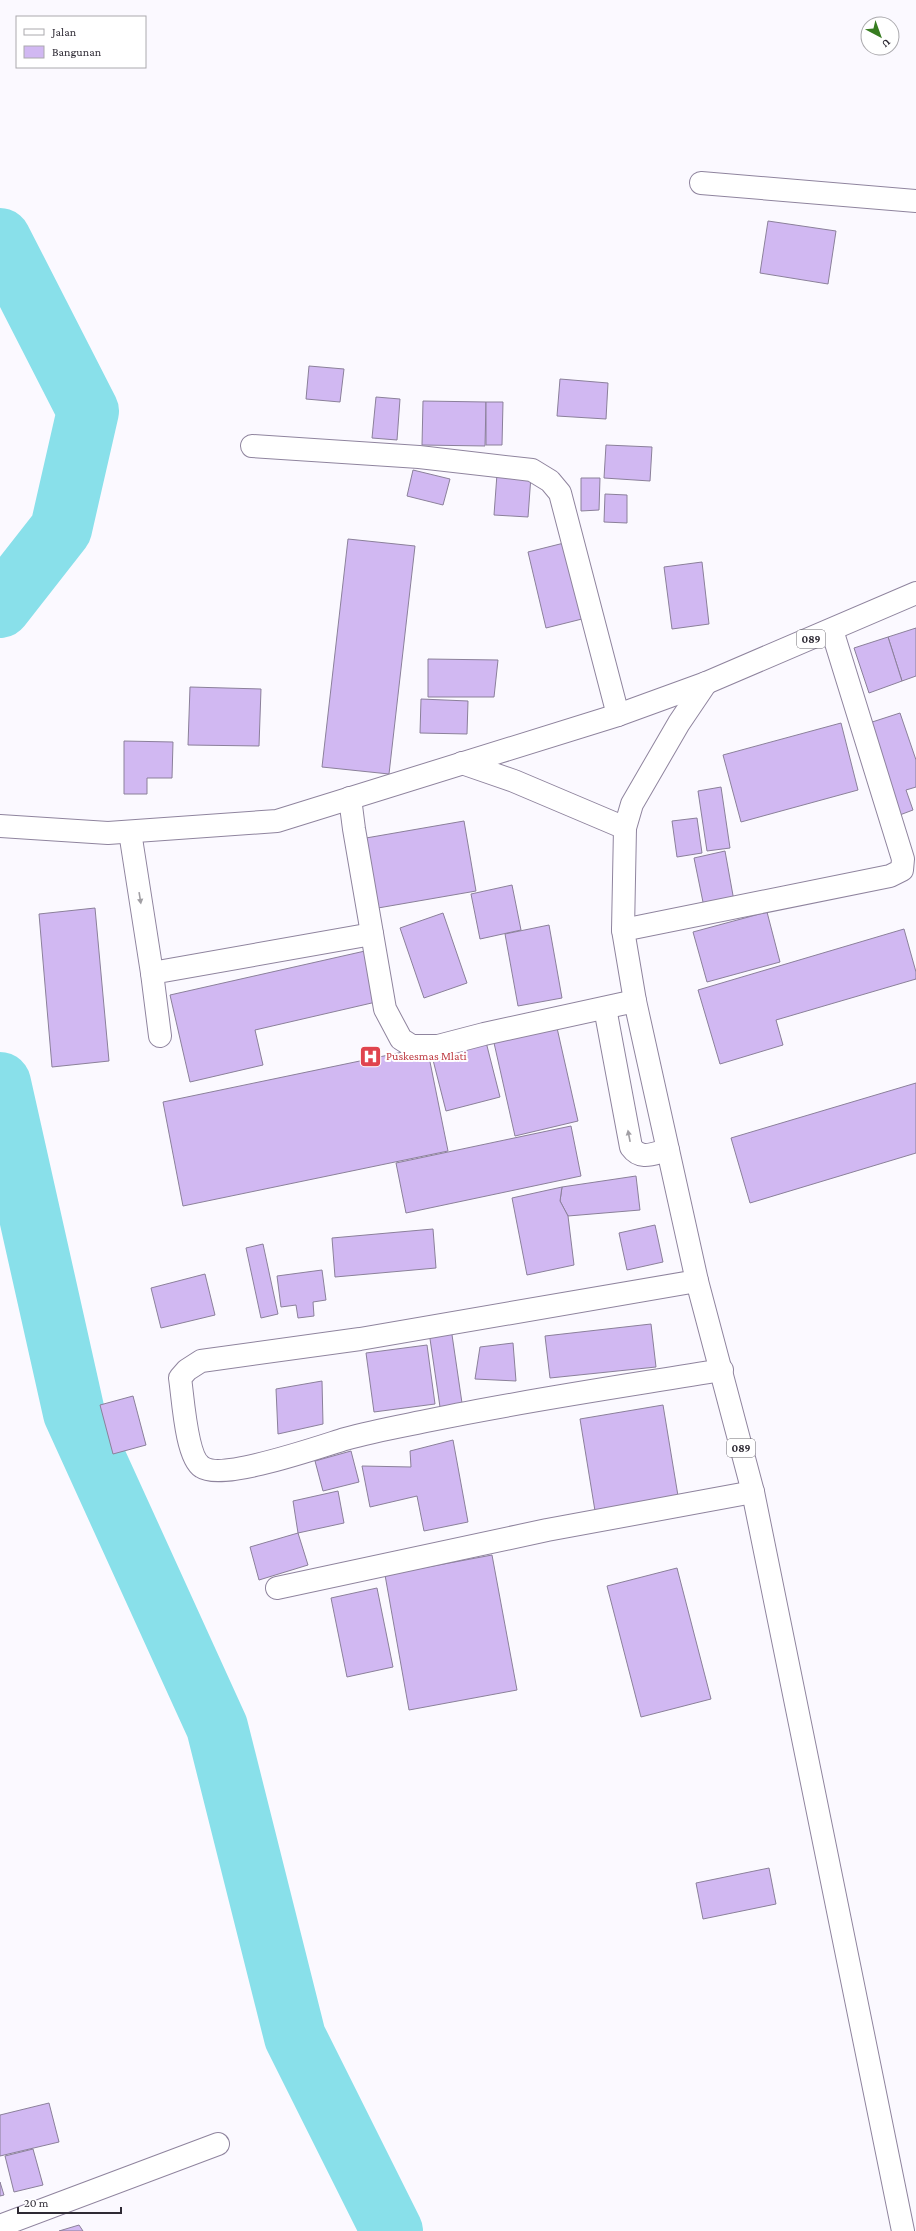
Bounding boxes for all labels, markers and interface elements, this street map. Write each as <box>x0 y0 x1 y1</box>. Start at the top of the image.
legend <box>16 16 146 68</box>
north arrow <box>860 16 900 56</box>
text: Jalan <box>51 25 77 39</box>
text: U <box>879 37 893 51</box>
text: Bangunan <box>52 45 102 59</box>
road number: 089 <box>797 630 825 648</box>
one-way arrow <box>137 891 143 904</box>
hospital icon: Puskesmas Mlati <box>358 1043 384 1069</box>
place label: Puskesmas Mlati <box>386 1049 467 1063</box>
one-way arrow <box>626 1130 632 1142</box>
road number: 089 <box>727 1439 755 1457</box>
scale bar <box>18 2189 121 2215</box>
text: 20 m <box>24 2196 49 2210</box>

